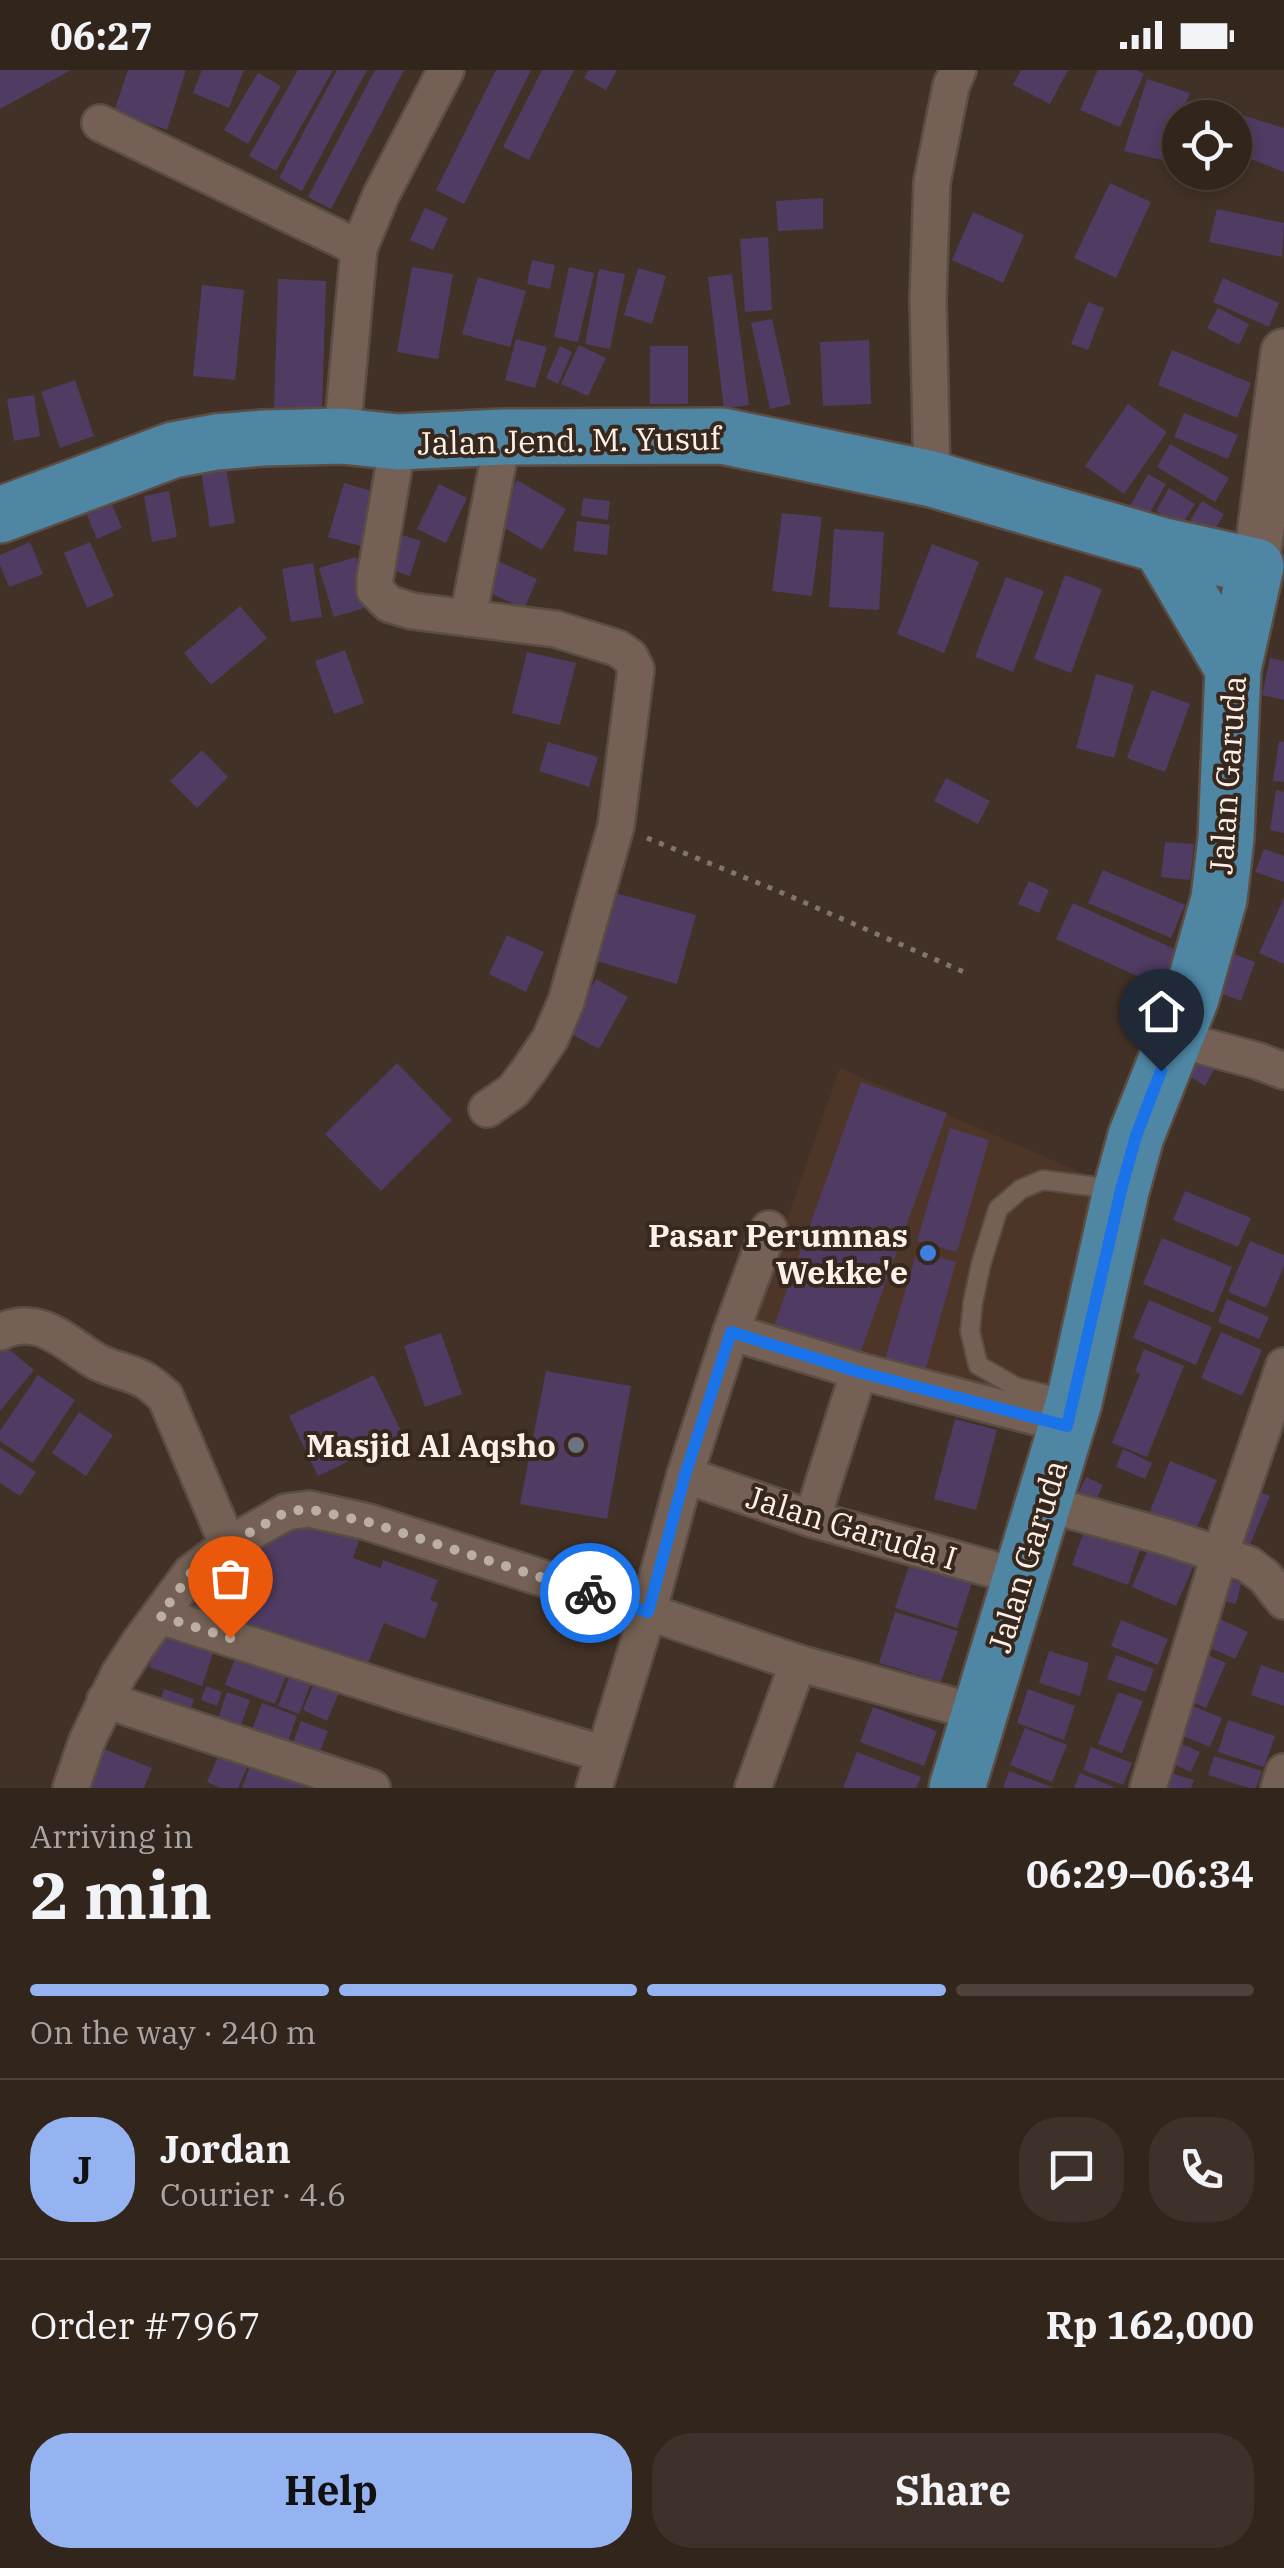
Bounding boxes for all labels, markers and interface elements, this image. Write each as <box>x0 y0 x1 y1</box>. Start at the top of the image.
text: 06:27 <box>50 11 153 60</box>
map controls <box>1162 100 1252 190</box>
button: locate <box>1162 100 1252 190</box>
street label: Jalan Jend. M. Yusuf <box>417 416 723 464</box>
street label: Jalan Garuda <box>1199 674 1255 876</box>
pin <box>1119 969 1204 1072</box>
icon: home <box>1134 984 1189 1039</box>
place label: Pasar Perumnas Wekke'e <box>648 1214 908 1293</box>
marker: Pasar Perumnas Wekke'e <box>917 1242 939 1264</box>
place label: Masjid Al Aqsho <box>306 1424 556 1466</box>
marker: Masjid Al Aqsho <box>565 1434 587 1456</box>
street label: Jalan Garuda <box>978 1455 1076 1657</box>
street label: Jalan Garuda I <box>742 1475 962 1579</box>
pin <box>188 1536 273 1639</box>
courier <box>540 1543 640 1643</box>
icon: bag <box>203 1551 258 1606</box>
icon: bike <box>563 1566 618 1621</box>
text: Arriving in <box>30 1815 193 1857</box>
text: 06:29–06:34 <box>1026 1849 1254 1898</box>
text: 2 min <box>30 1852 212 1937</box>
text: On the way · 240 m <box>30 2011 316 2053</box>
button: chat <box>1019 2117 1124 2222</box>
button: phone <box>1149 2117 1254 2222</box>
text: Jordan <box>160 2124 291 2173</box>
text: J <box>73 2145 92 2194</box>
text: Courier · 4.6 <box>160 2173 346 2215</box>
text: Order #7967 <box>30 2300 261 2349</box>
text: Rp 162,000 <box>1046 2300 1254 2349</box>
button: Help <box>30 2433 632 2548</box>
button: Share <box>652 2433 1254 2548</box>

